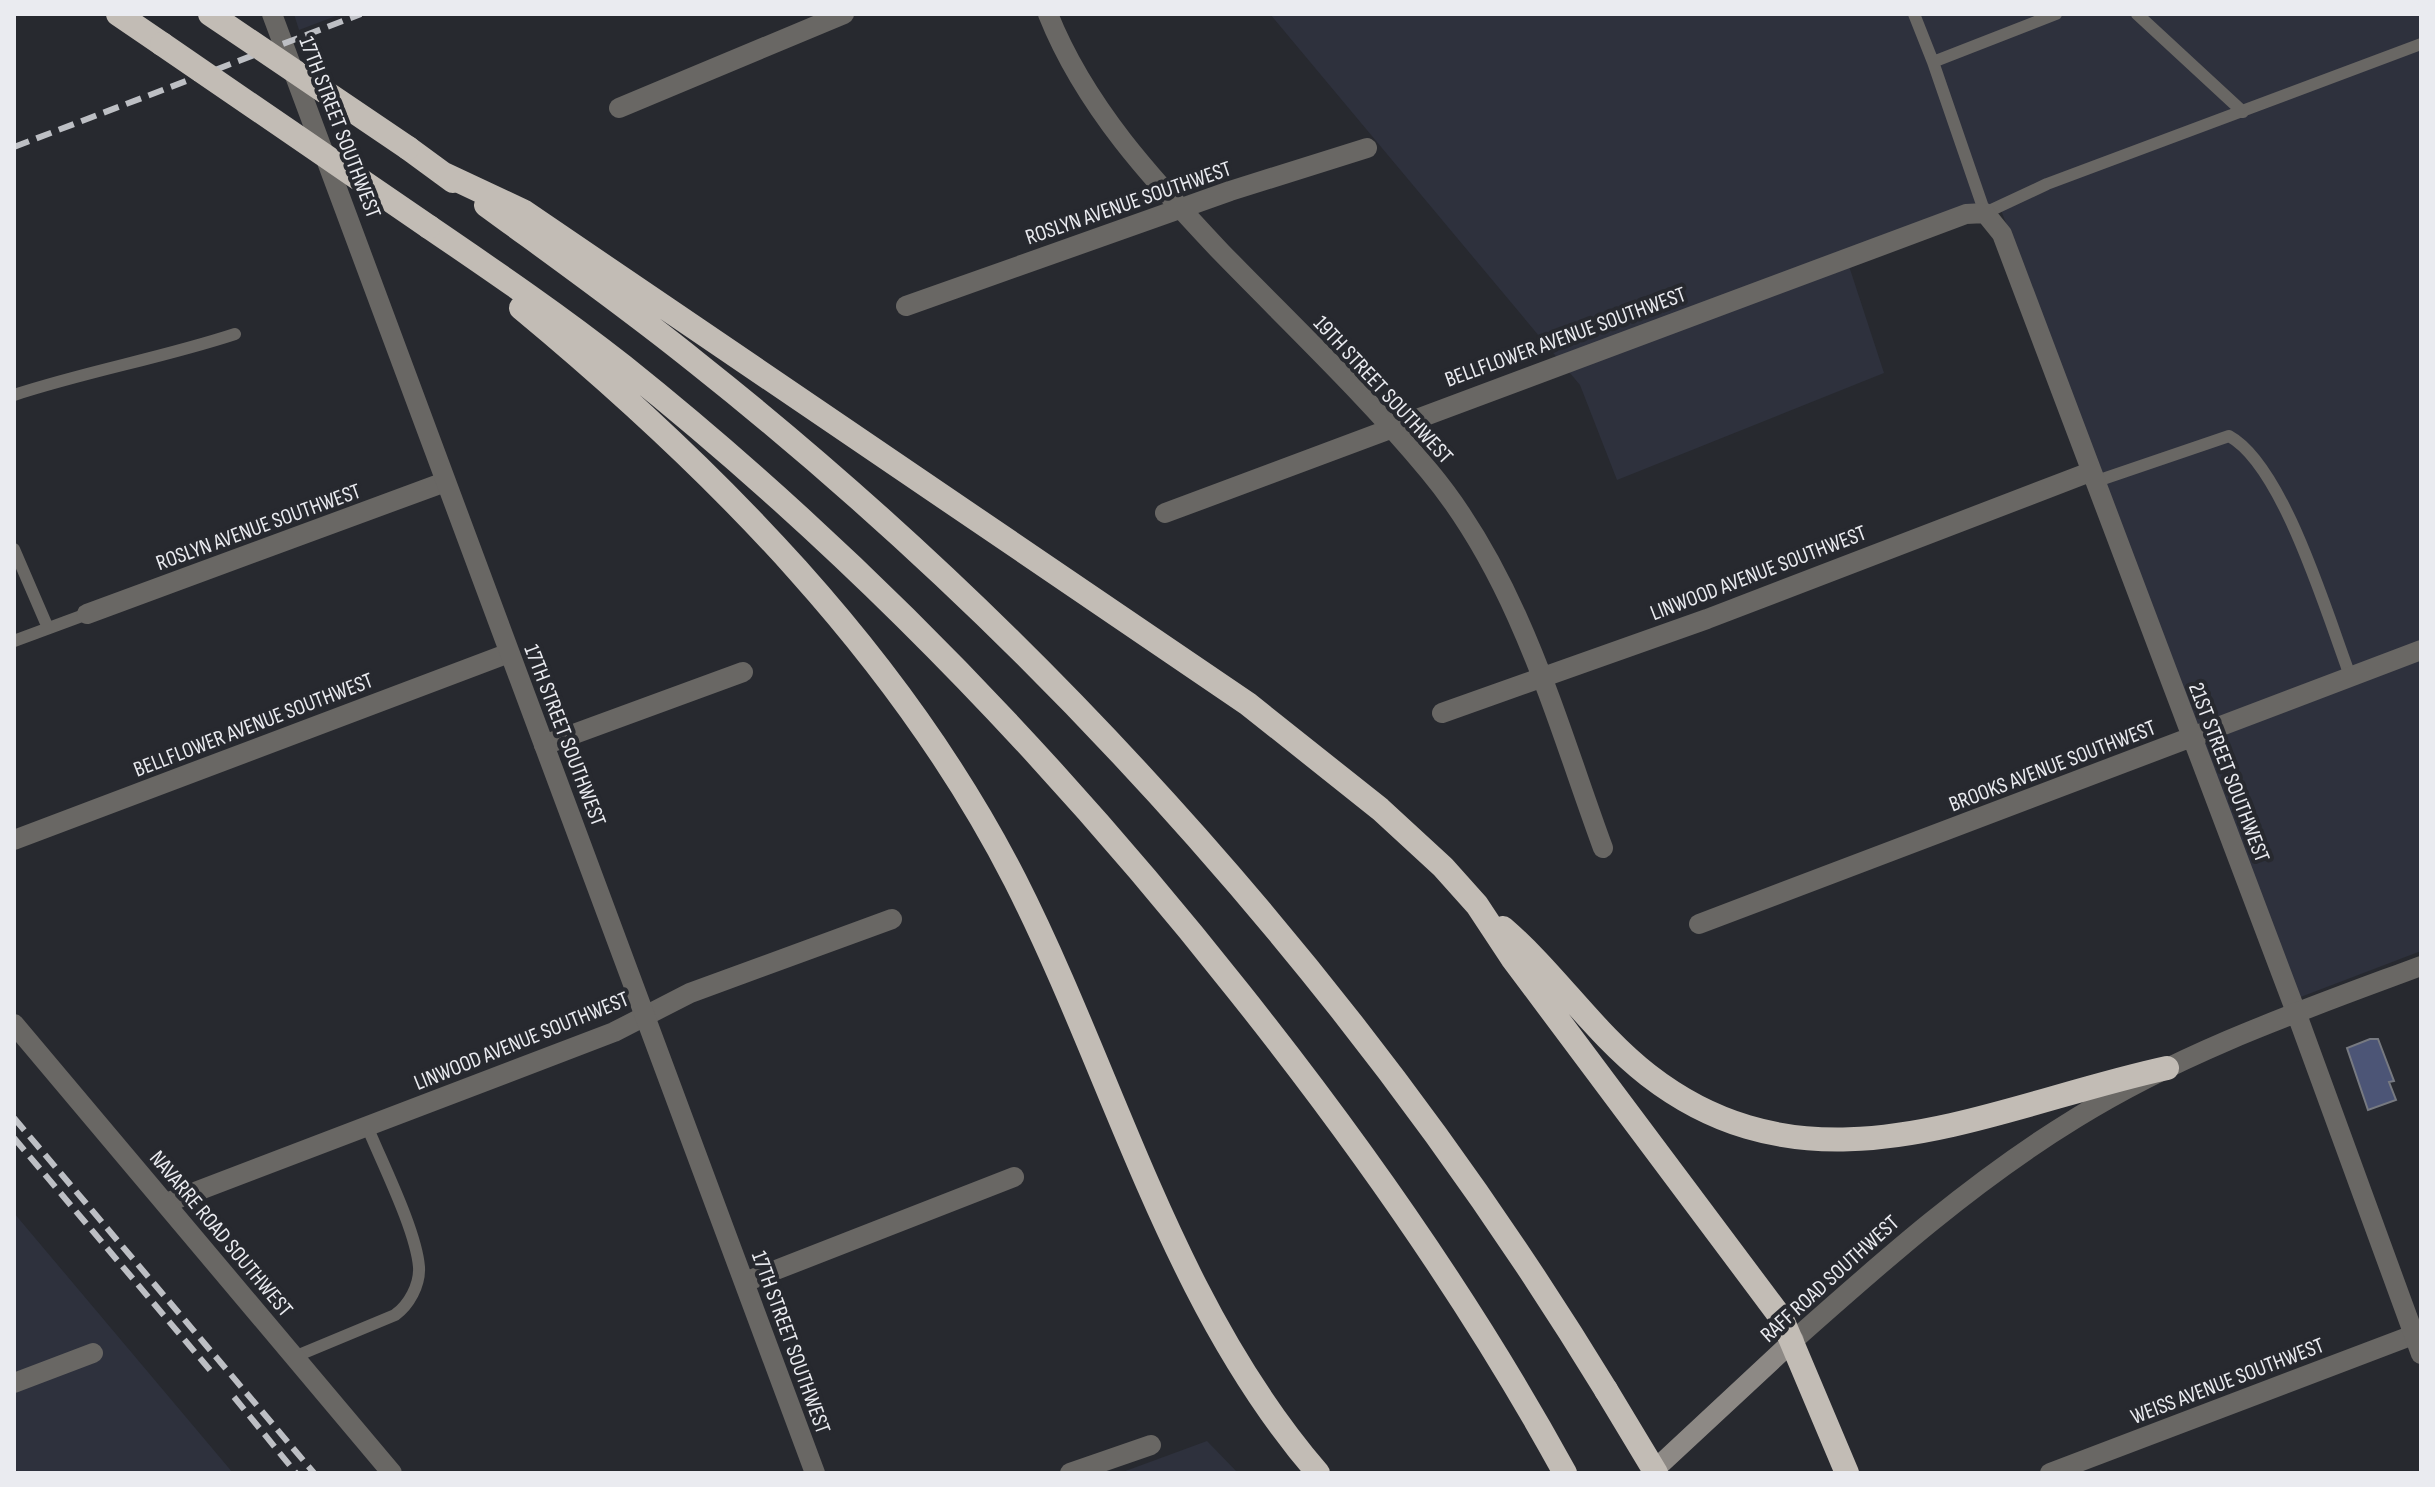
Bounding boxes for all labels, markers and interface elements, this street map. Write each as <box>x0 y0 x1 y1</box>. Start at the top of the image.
street label: 17TH STREET SOUTHWEST <box>293 33 387 222</box>
street label: ROSLYN AVENUE SOUTHWEST <box>1022 155 1235 251</box>
street label: BELLFLOWER AVENUE SOUTHWEST <box>1441 281 1690 394</box>
street label: 19TH STREET SOUTHWEST <box>1307 310 1459 470</box>
street label: ROSLYN AVENUE SOUTHWEST <box>152 478 365 577</box>
street label: LINWOOD AVENUE SOUTHWEST <box>1647 520 1870 627</box>
street label: 17TH STREET SOUTHWEST <box>518 641 612 830</box>
street label: BELLFLOWER AVENUE SOUTHWEST <box>130 667 377 784</box>
street label: 21ST STREET SOUTHWEST <box>2182 679 2275 866</box>
street label: BROOKS AVENUE SOUTHWEST <box>1945 714 2160 818</box>
street label: LINWOOD AVENUE SOUTHWEST <box>410 986 633 1097</box>
street label: NAVARRE ROAD SOUTHWEST <box>143 1145 298 1323</box>
street label: RAFF ROAD SOUTHWEST <box>1755 1210 1905 1349</box>
street label: 17TH STREET SOUTHWEST <box>745 1247 836 1438</box>
street label: WEISS AVENUE SOUTHWEST <box>2127 1332 2328 1431</box>

